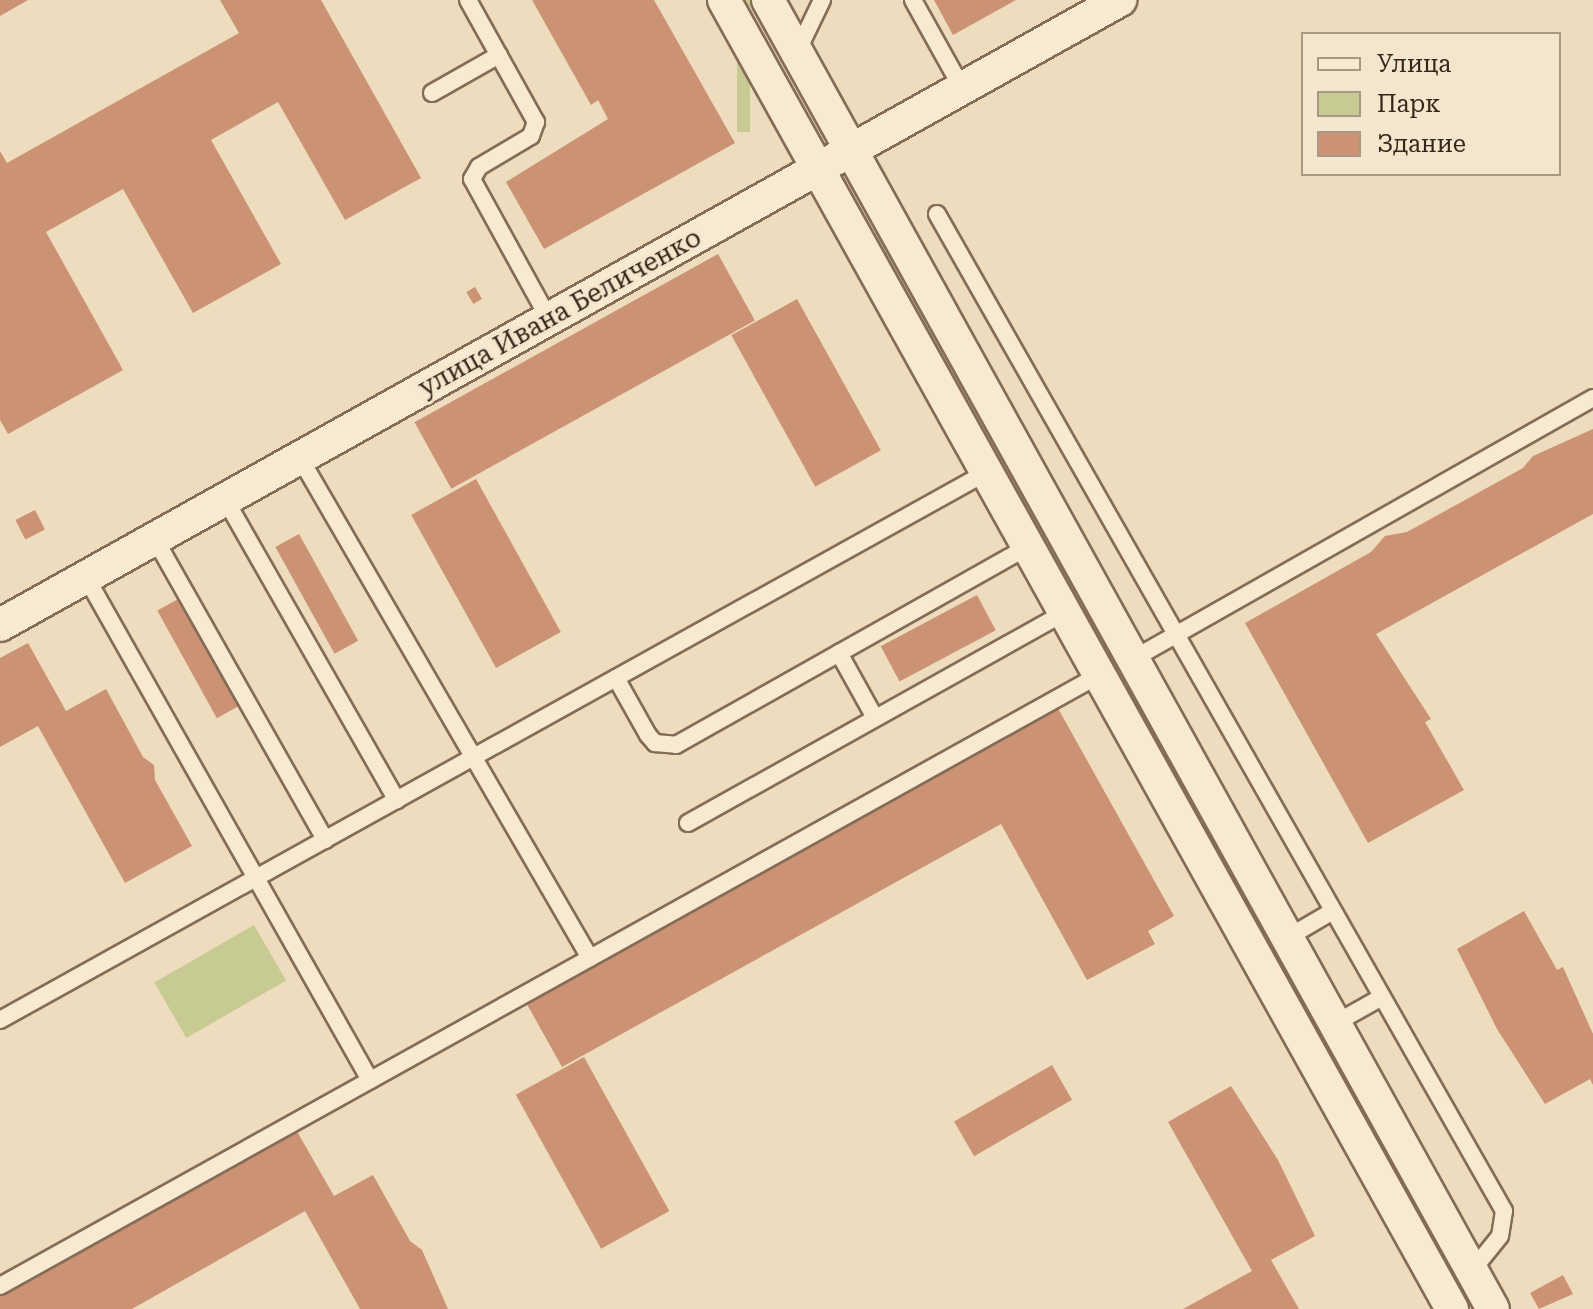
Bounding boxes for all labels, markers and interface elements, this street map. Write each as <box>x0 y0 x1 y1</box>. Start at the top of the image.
legend <box>1301 32 1561 176</box>
text: Улица <box>1377 50 1451 78</box>
text: Парк <box>1377 90 1440 118</box>
text: Здание <box>1377 130 1466 158</box>
street label: улица Ивана Беличенко <box>413 222 707 404</box>

